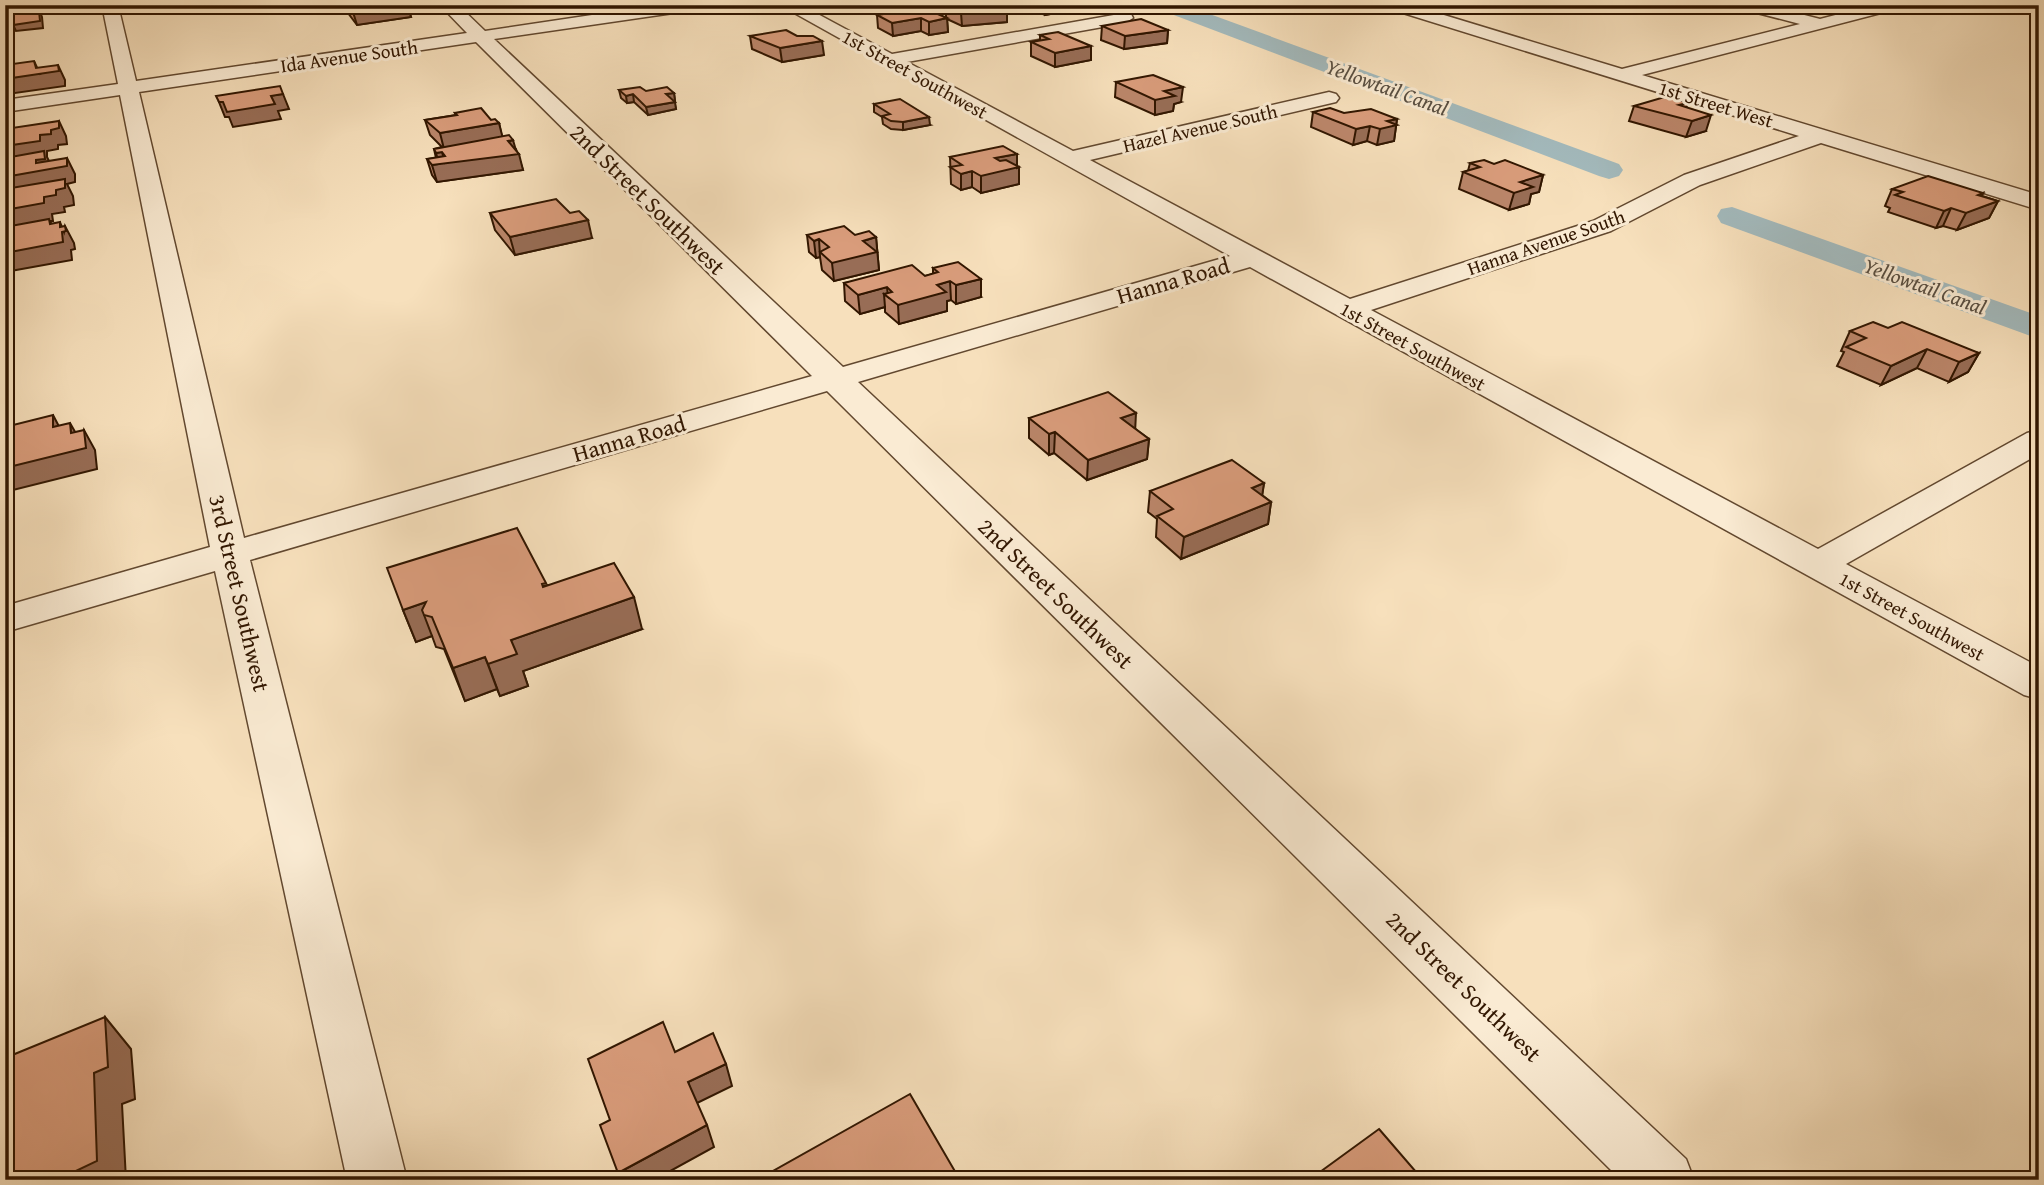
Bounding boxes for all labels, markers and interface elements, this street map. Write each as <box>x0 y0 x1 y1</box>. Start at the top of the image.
street label: 1st Street Southwest <box>837 22 993 126</box>
street label: Ida Avenue South <box>279 32 420 79</box>
water label: Yellowtail Canal <box>1321 51 1453 123</box>
street label: 1st Street West <box>1655 73 1777 135</box>
street label: Hazel Avenue South <box>1120 97 1280 159</box>
street label: 2nd Street Southwest <box>563 116 733 282</box>
street label: Hanna Avenue South <box>1463 202 1629 282</box>
street label: Hanna Road <box>1113 248 1234 312</box>
water label: Yellowtail Canal <box>1859 250 1991 322</box>
street label: 1st Street Southwest <box>1335 294 1491 398</box>
street label: Hanna Road <box>569 406 690 470</box>
street label: 3rd Street Southwest <box>201 491 279 695</box>
street label: 2nd Street Southwest <box>971 510 1141 676</box>
street label: 1st Street Southwest <box>1834 564 1990 668</box>
street label: 2nd Street Southwest <box>1379 903 1549 1069</box>

